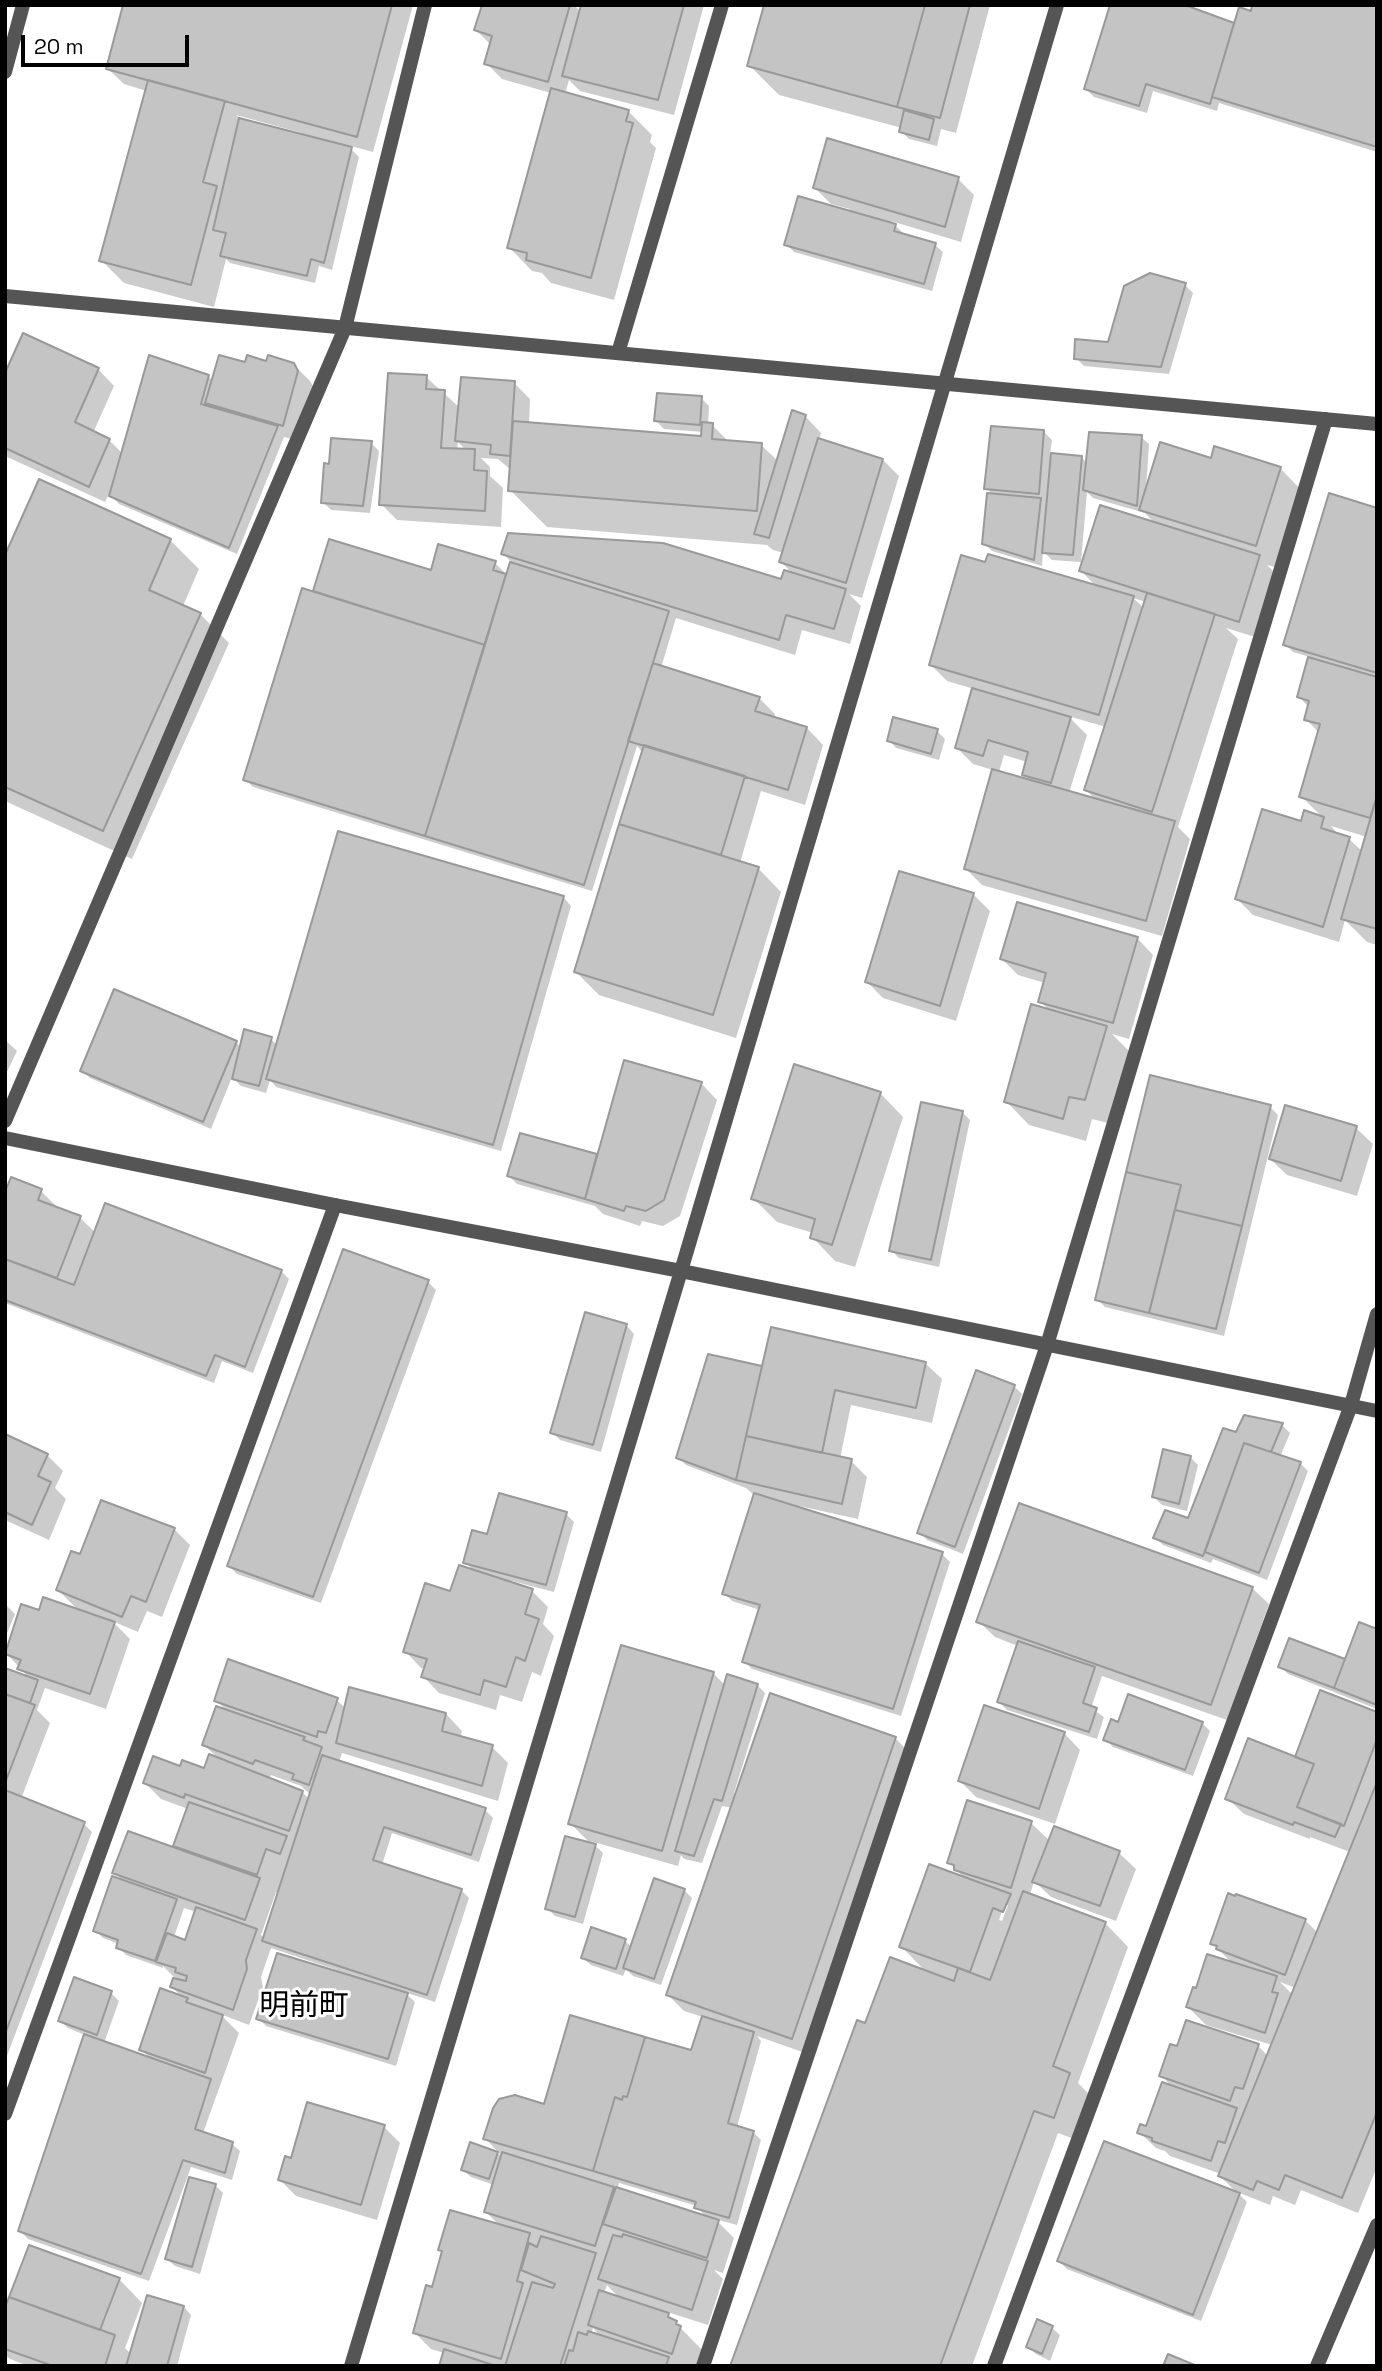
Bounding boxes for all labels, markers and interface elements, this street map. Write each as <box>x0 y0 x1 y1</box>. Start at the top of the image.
scale bar <box>24 21 192 65</box>
text: 20 m <box>34 33 84 60</box>
district label: 明前町 <box>259 1989 349 2025</box>

